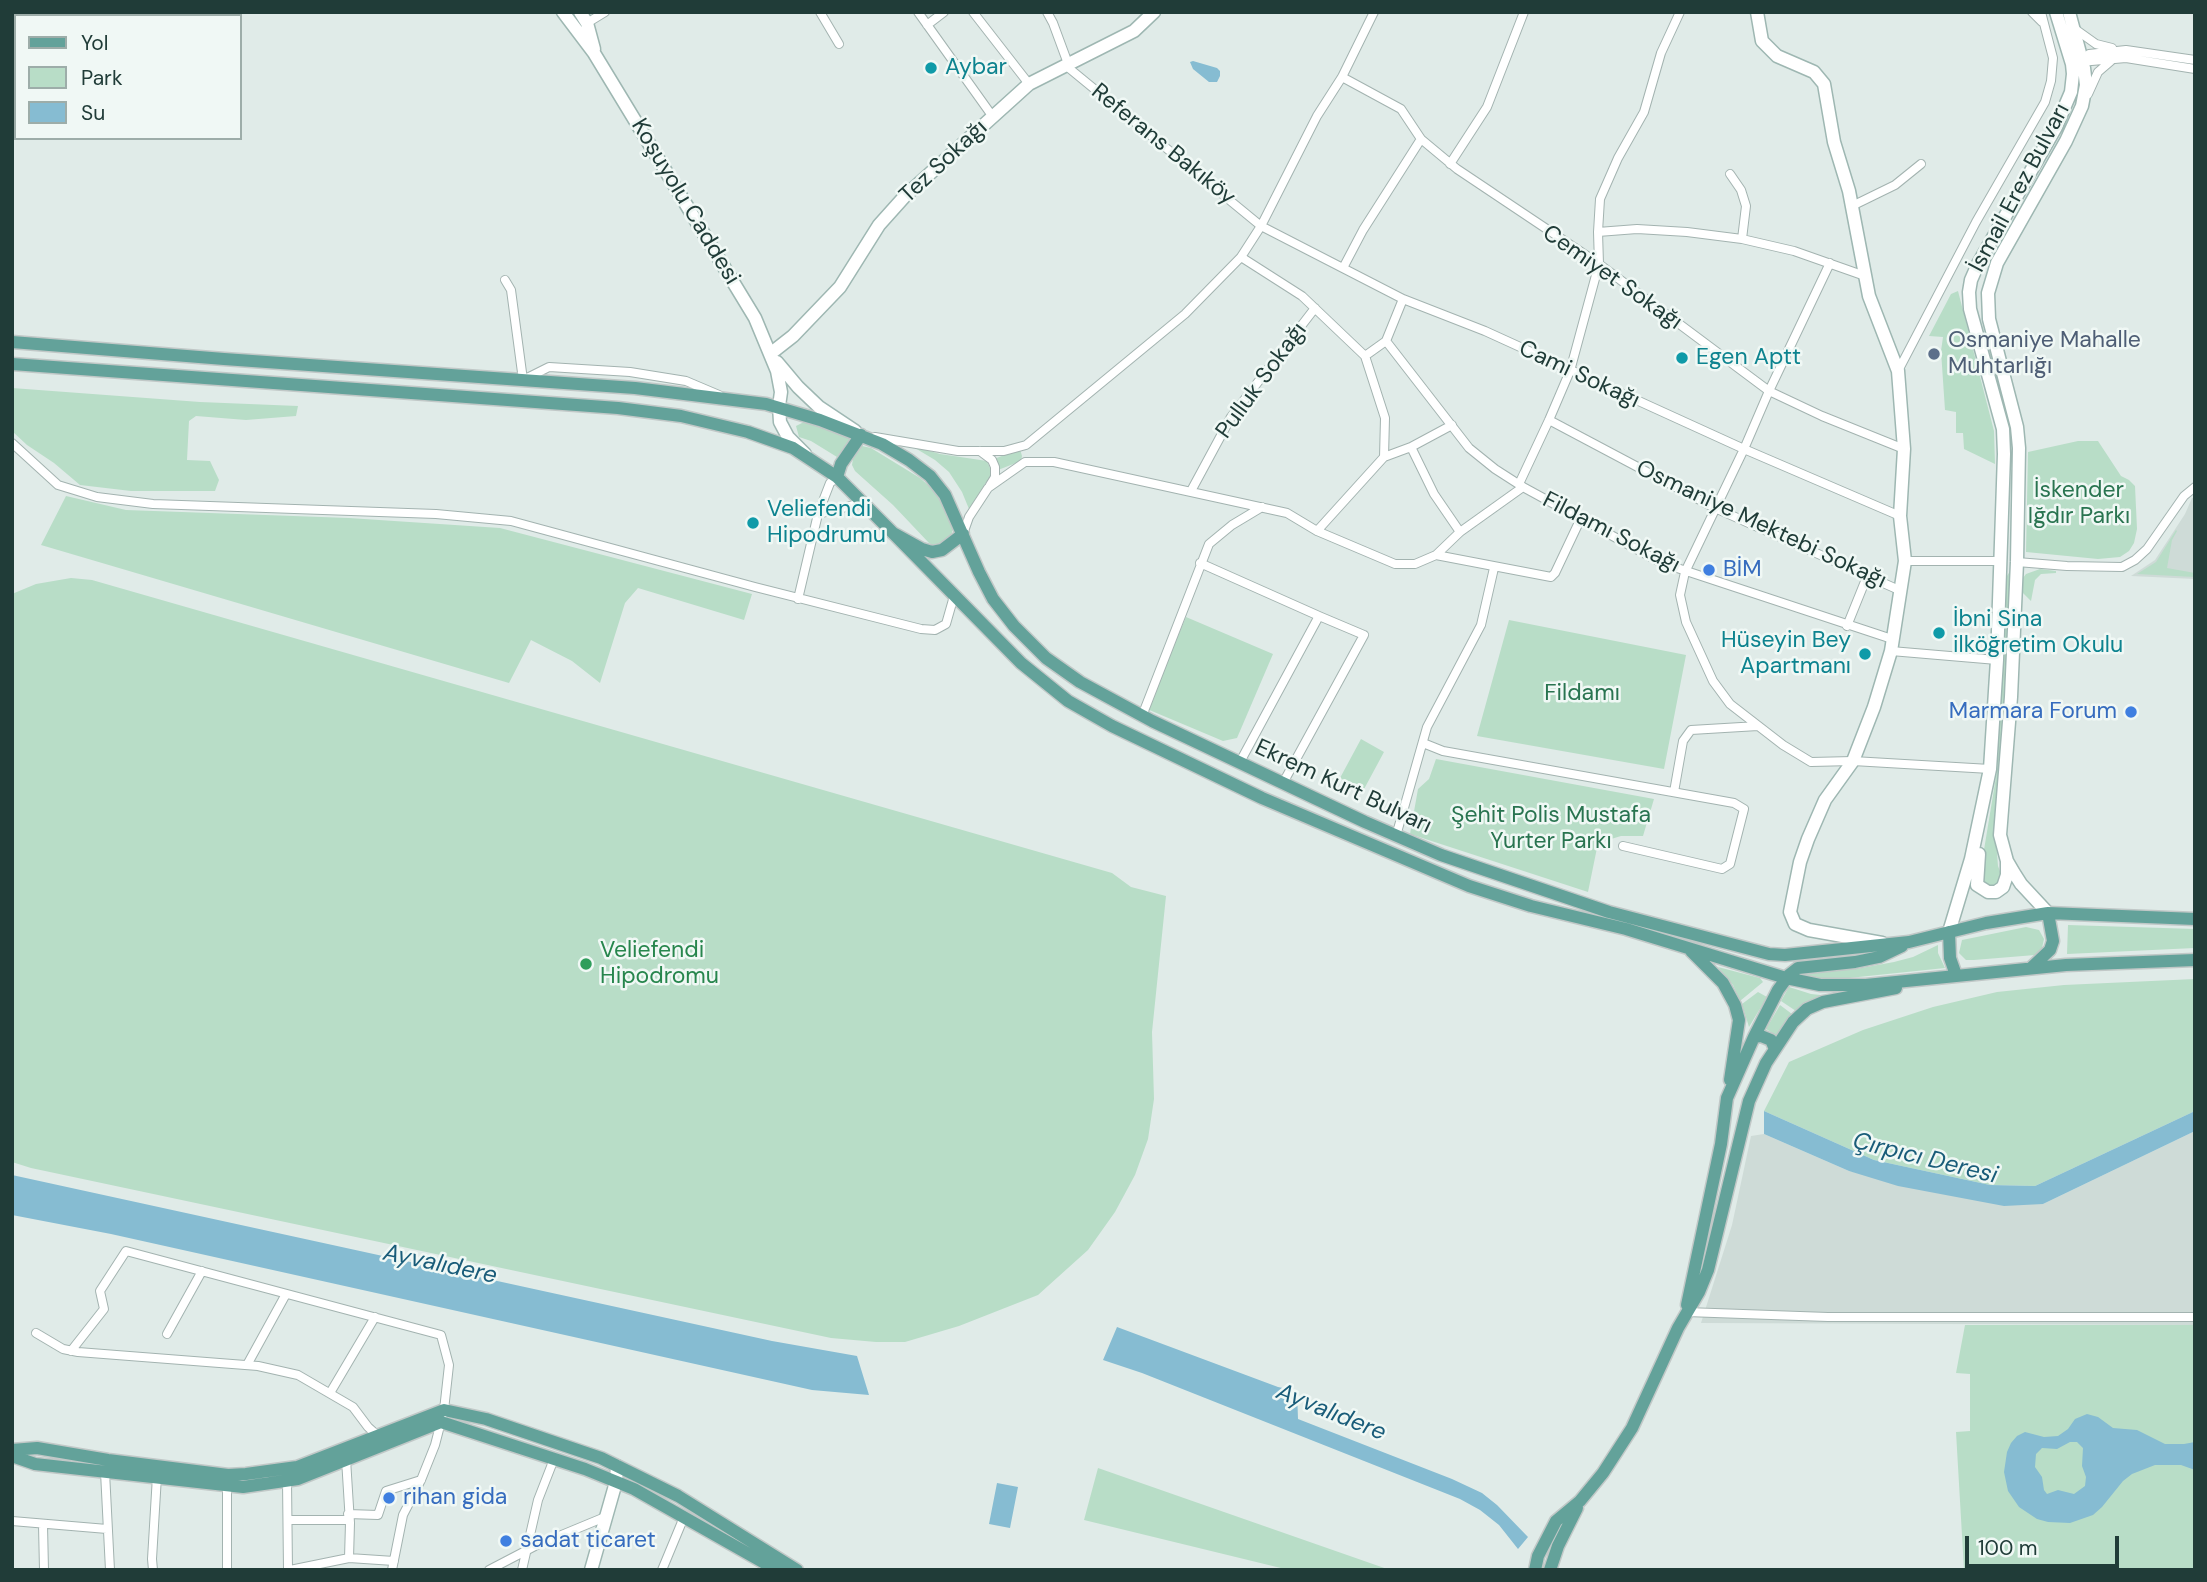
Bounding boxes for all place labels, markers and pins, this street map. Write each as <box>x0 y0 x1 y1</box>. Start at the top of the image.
place label: Aybar <box>945 54 1007 82</box>
marker: Aybar <box>923 60 939 76</box>
place label: Osmaniye Mahalle Muhtarlığı <box>1948 327 2141 381</box>
place label: Egen Aptt <box>1696 344 1801 372</box>
marker: Osmaniye Mahalle Muhtarlığı <box>1926 346 1942 362</box>
marker: Egen Aptt <box>1674 350 1690 366</box>
place label: Veliefendi Hipodrumu <box>767 496 886 550</box>
marker: Veliefendi Hipodrumu <box>745 515 761 531</box>
place label: BİM <box>1723 556 1762 584</box>
marker: BİM <box>1701 562 1717 578</box>
place label: İbni Sina ilköğretim Okulu <box>1953 606 2123 660</box>
marker: İbni Sina ilköğretim Okulu <box>1931 625 1947 641</box>
place label: Hüseyin Bey Apartmanı <box>1721 627 1851 681</box>
marker: Hüseyin Bey Apartmanı <box>1857 646 1873 662</box>
place label: Marmara Forum <box>1949 698 2117 726</box>
marker: Marmara Forum <box>2123 704 2139 720</box>
place label: Veliefendi Hipodromu <box>600 937 719 991</box>
marker: Veliefendi Hipodromu <box>578 956 594 972</box>
place label: rihan gida <box>403 1484 507 1512</box>
marker: rihan gida <box>381 1490 397 1506</box>
place label: sadat ticaret <box>520 1527 656 1555</box>
marker: sadat ticaret <box>498 1533 514 1549</box>

